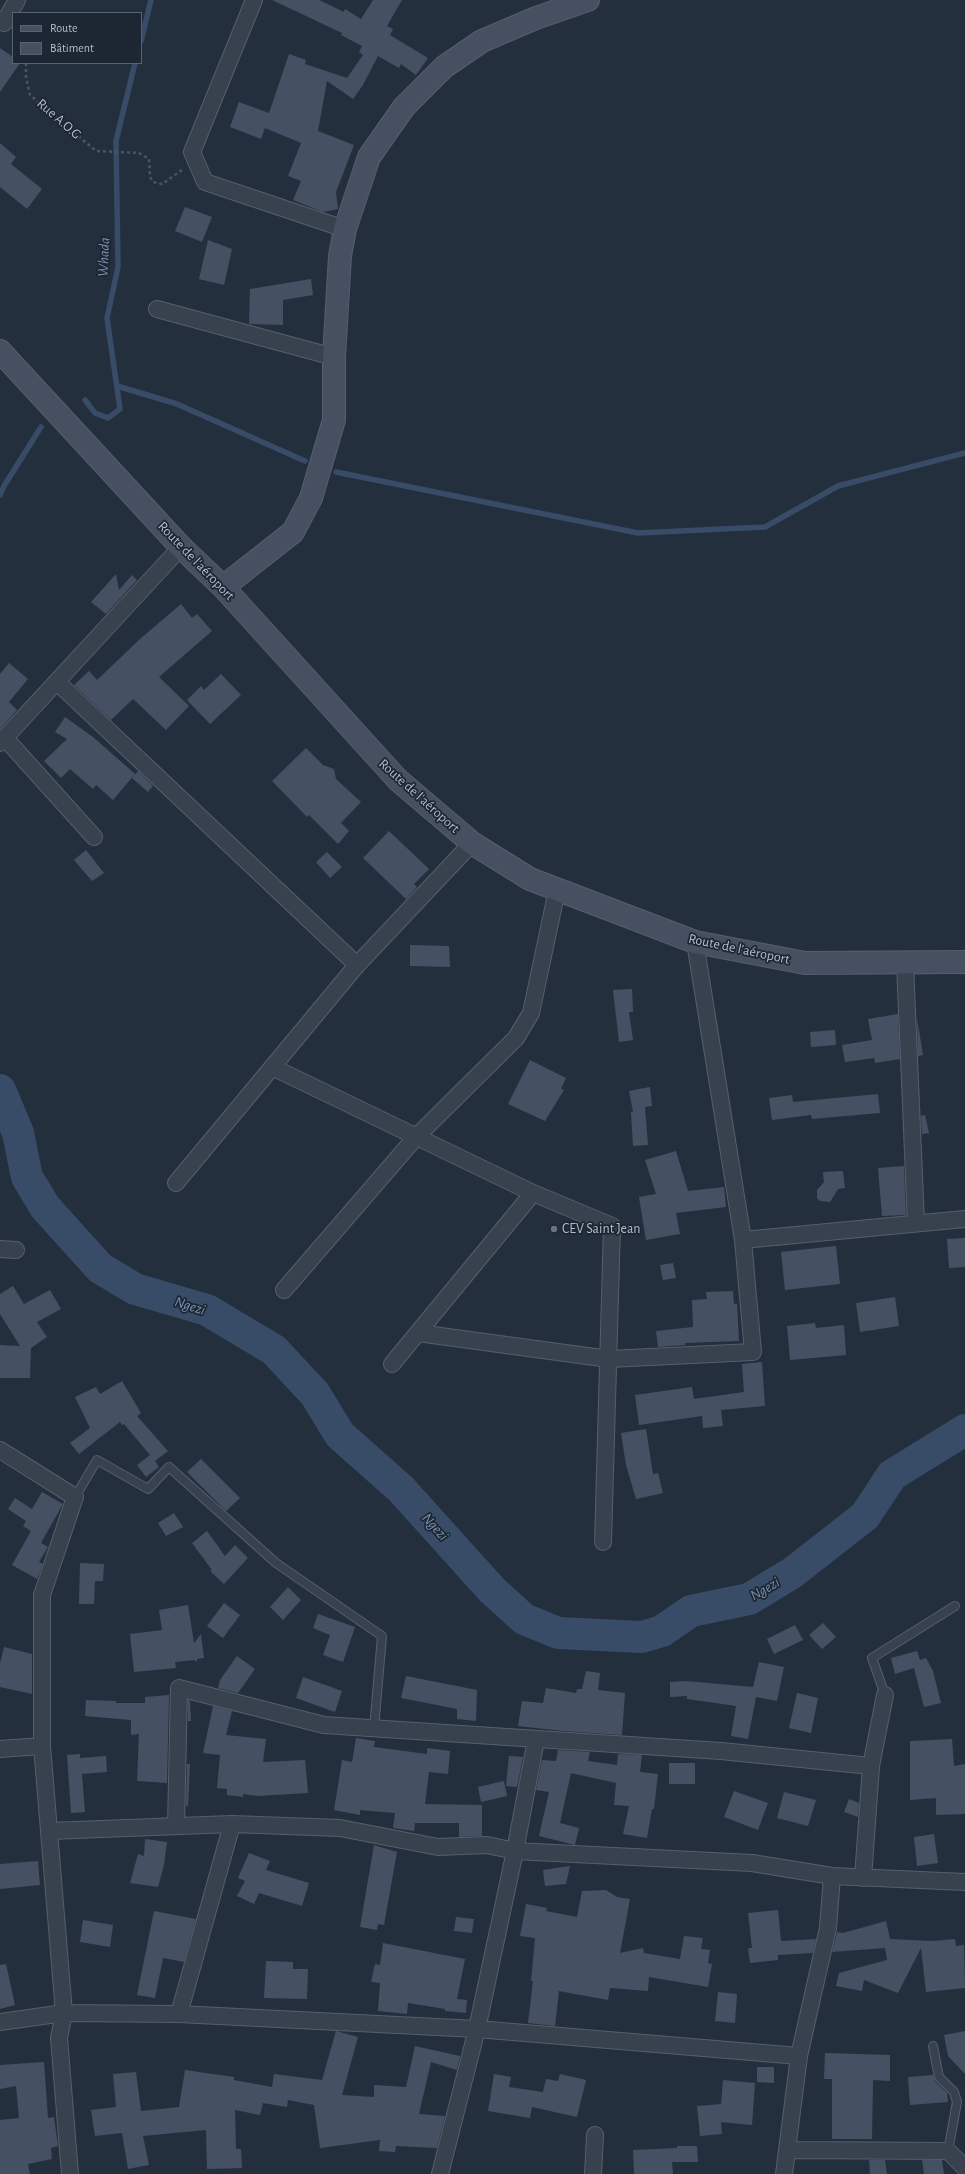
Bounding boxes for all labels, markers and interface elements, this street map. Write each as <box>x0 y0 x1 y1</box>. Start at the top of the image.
legend <box>12 12 142 64</box>
text: Route <box>50 22 77 34</box>
text: Bâtiment <box>50 42 94 54</box>
street label: Rue A.O.G <box>33 95 85 143</box>
water label: Whada <box>94 237 114 277</box>
street label: Route de l'aéroport <box>154 518 238 604</box>
street label: Route de l'aéroport <box>375 755 463 837</box>
street label: Route de l'aéroport <box>687 930 791 968</box>
place label: CEV Saint Jean <box>562 1221 640 1237</box>
marker: CEV Saint Jean <box>549 1224 559 1234</box>
water label: Ngezi <box>172 1293 208 1319</box>
water label: Ngezi <box>418 1509 452 1545</box>
water label: Ngezi <box>747 1573 783 1605</box>

